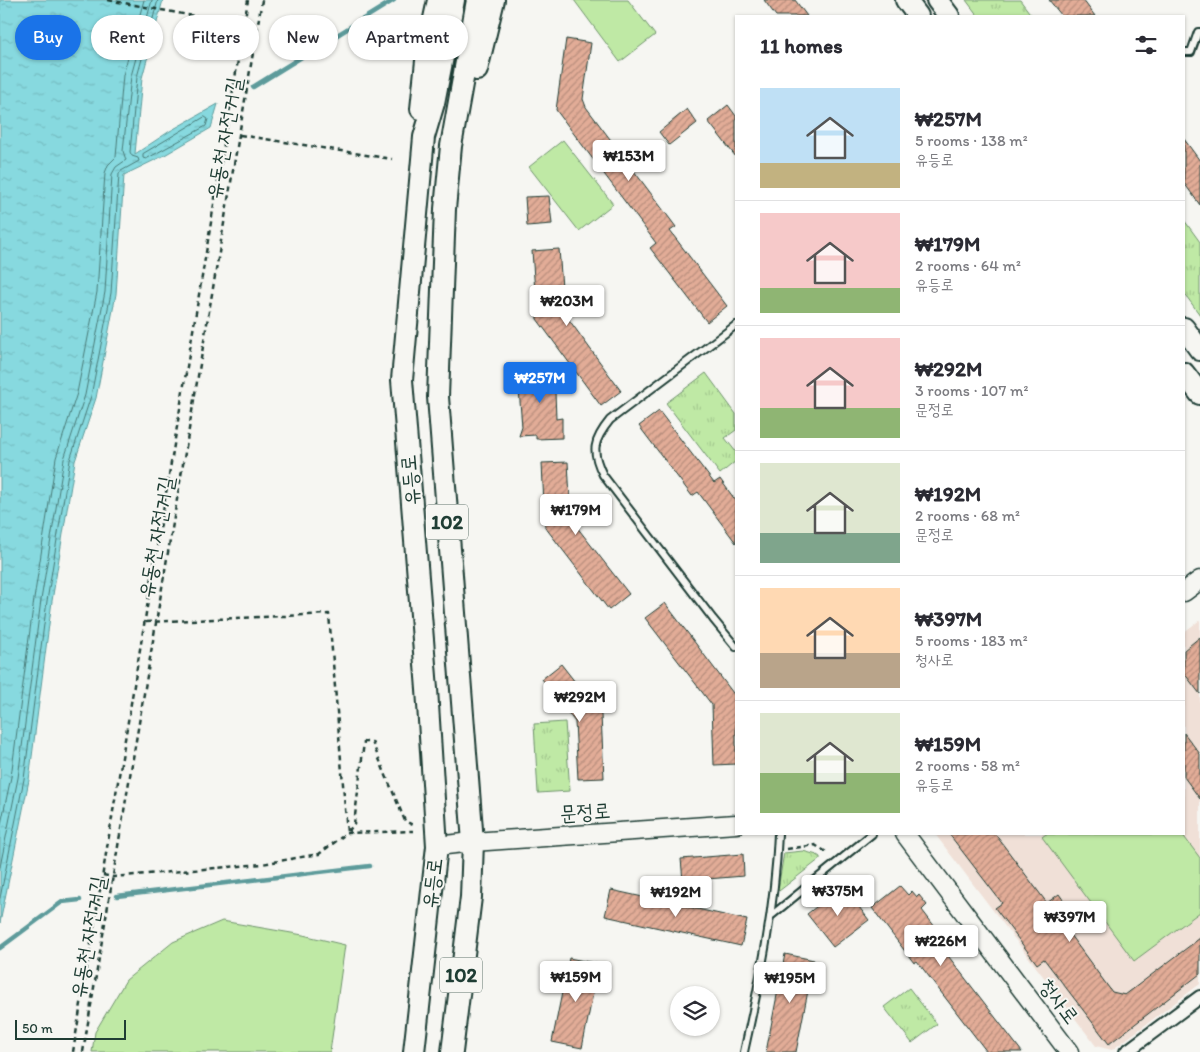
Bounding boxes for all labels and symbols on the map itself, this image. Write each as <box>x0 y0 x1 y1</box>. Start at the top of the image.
street label: 유동천 자전거길 <box>201 75 247 201</box>
pin: ₩153M <box>594 140 664 182</box>
pin: ₩203M <box>532 284 602 327</box>
pin: ₩257M <box>505 362 575 404</box>
street label: 유등로 <box>395 454 424 506</box>
street label: 유동천 자전거길 <box>133 474 179 600</box>
pin: ₩179M <box>541 494 611 536</box>
road number: 102 <box>426 504 468 540</box>
pin: ₩292M <box>545 680 615 723</box>
street label: 문정로 <box>559 797 611 826</box>
street label: 유등로 <box>416 856 447 910</box>
street label: 유동천 자전거길 <box>65 874 111 1000</box>
pin: ₩375M <box>803 874 873 917</box>
pin: ₩192M <box>641 876 711 918</box>
pin: ₩397M <box>1035 900 1105 943</box>
pin: ₩226M <box>906 924 976 967</box>
road number: 102 <box>440 958 482 992</box>
pin: ₩159M <box>541 960 611 1003</box>
pin: ₩195M <box>755 962 825 1004</box>
street label: 청사로 <box>1034 973 1085 1028</box>
scale bar <box>15 1017 126 1040</box>

